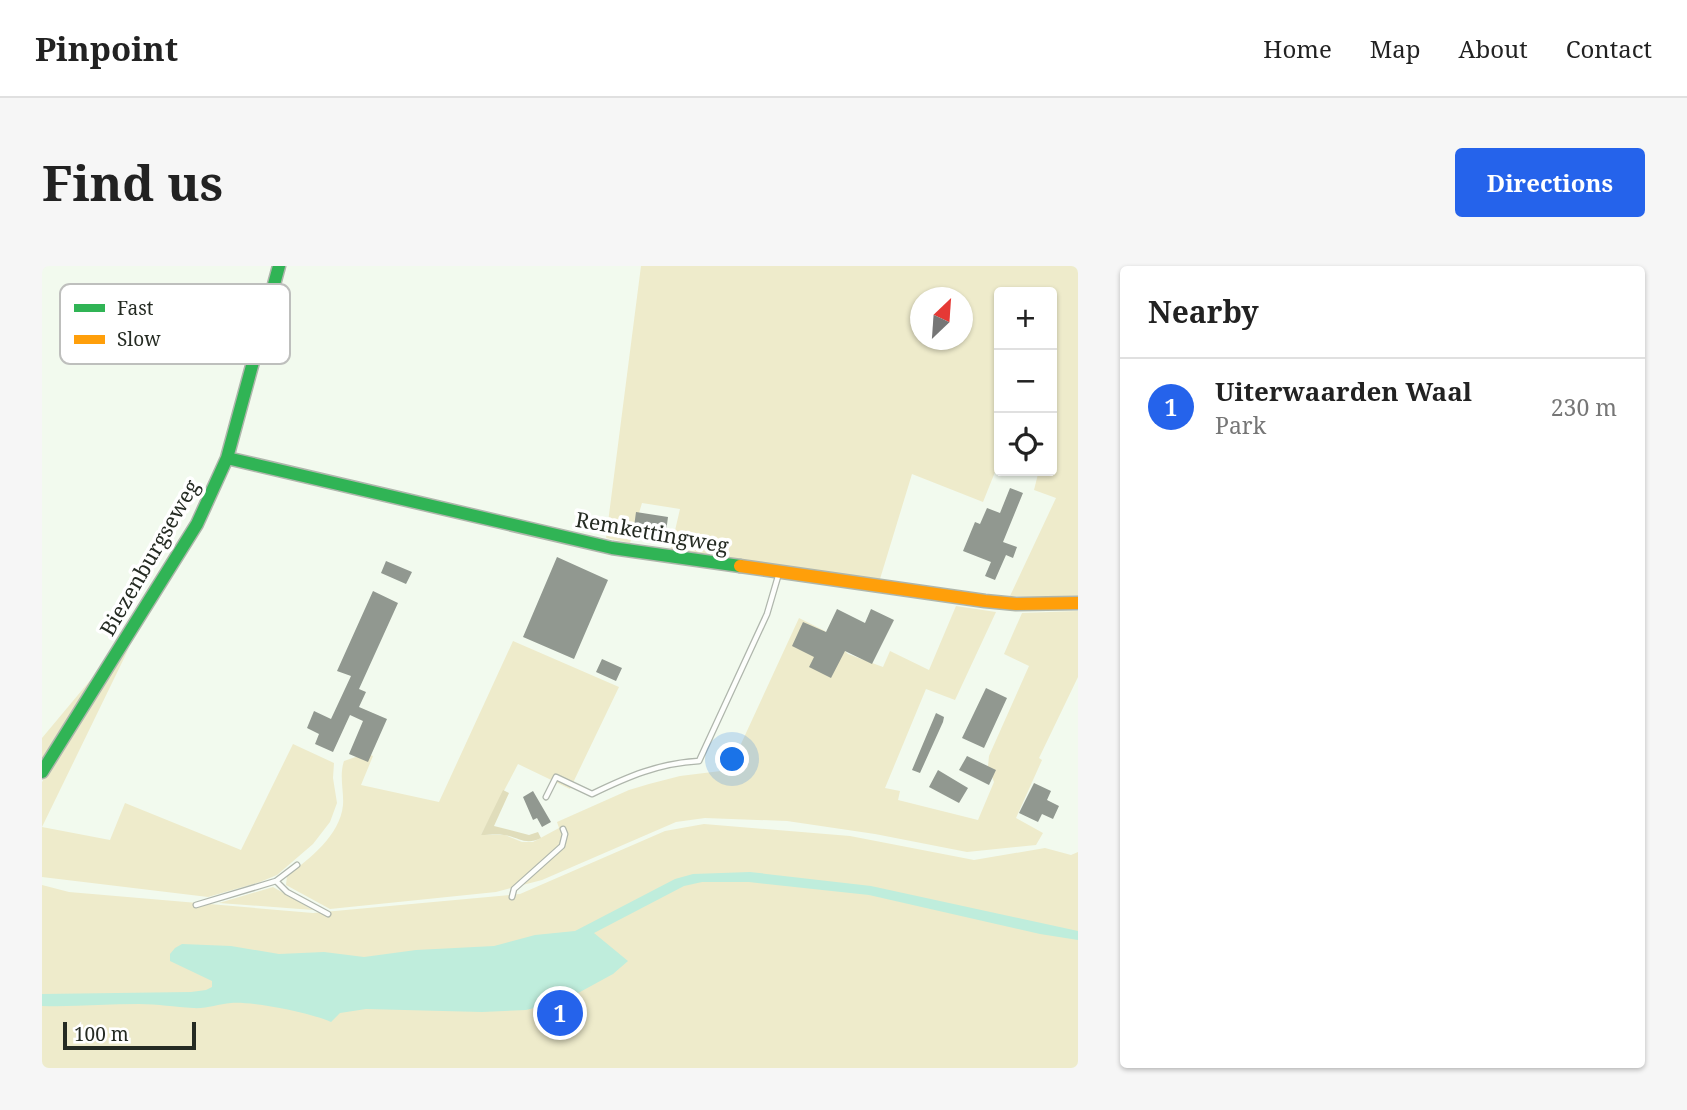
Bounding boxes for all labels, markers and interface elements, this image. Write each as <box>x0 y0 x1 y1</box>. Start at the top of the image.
text: Pinpoint <box>35 26 178 71</box>
text: Home <box>1263 32 1332 65</box>
text: Map <box>1370 32 1421 65</box>
text: About <box>1459 32 1528 65</box>
text: Contact <box>1566 32 1652 65</box>
button: Directions <box>1455 148 1645 217</box>
text: Find us <box>42 149 223 215</box>
legend <box>60 284 290 364</box>
north arrow <box>910 287 973 350</box>
map controls <box>994 287 1057 476</box>
button: + <box>994 287 1057 350</box>
text: Nearby <box>1148 291 1259 332</box>
text: Fast <box>117 295 154 321</box>
text: Slow <box>117 326 161 352</box>
button: − <box>994 350 1057 413</box>
text: Uiterwaarden Waal <box>1215 373 1472 409</box>
text: 1 <box>1165 391 1178 423</box>
text: 230 m <box>1551 391 1617 423</box>
text: Park <box>1215 409 1266 441</box>
button: locate <box>994 413 1057 476</box>
street label: Biezenburgseweg <box>93 474 206 641</box>
street label: Remkettingweg <box>573 505 732 559</box>
your location <box>715 742 749 776</box>
pin: 1 <box>537 987 583 1039</box>
scale bar <box>63 1019 196 1051</box>
text: 100 m <box>74 1021 129 1047</box>

